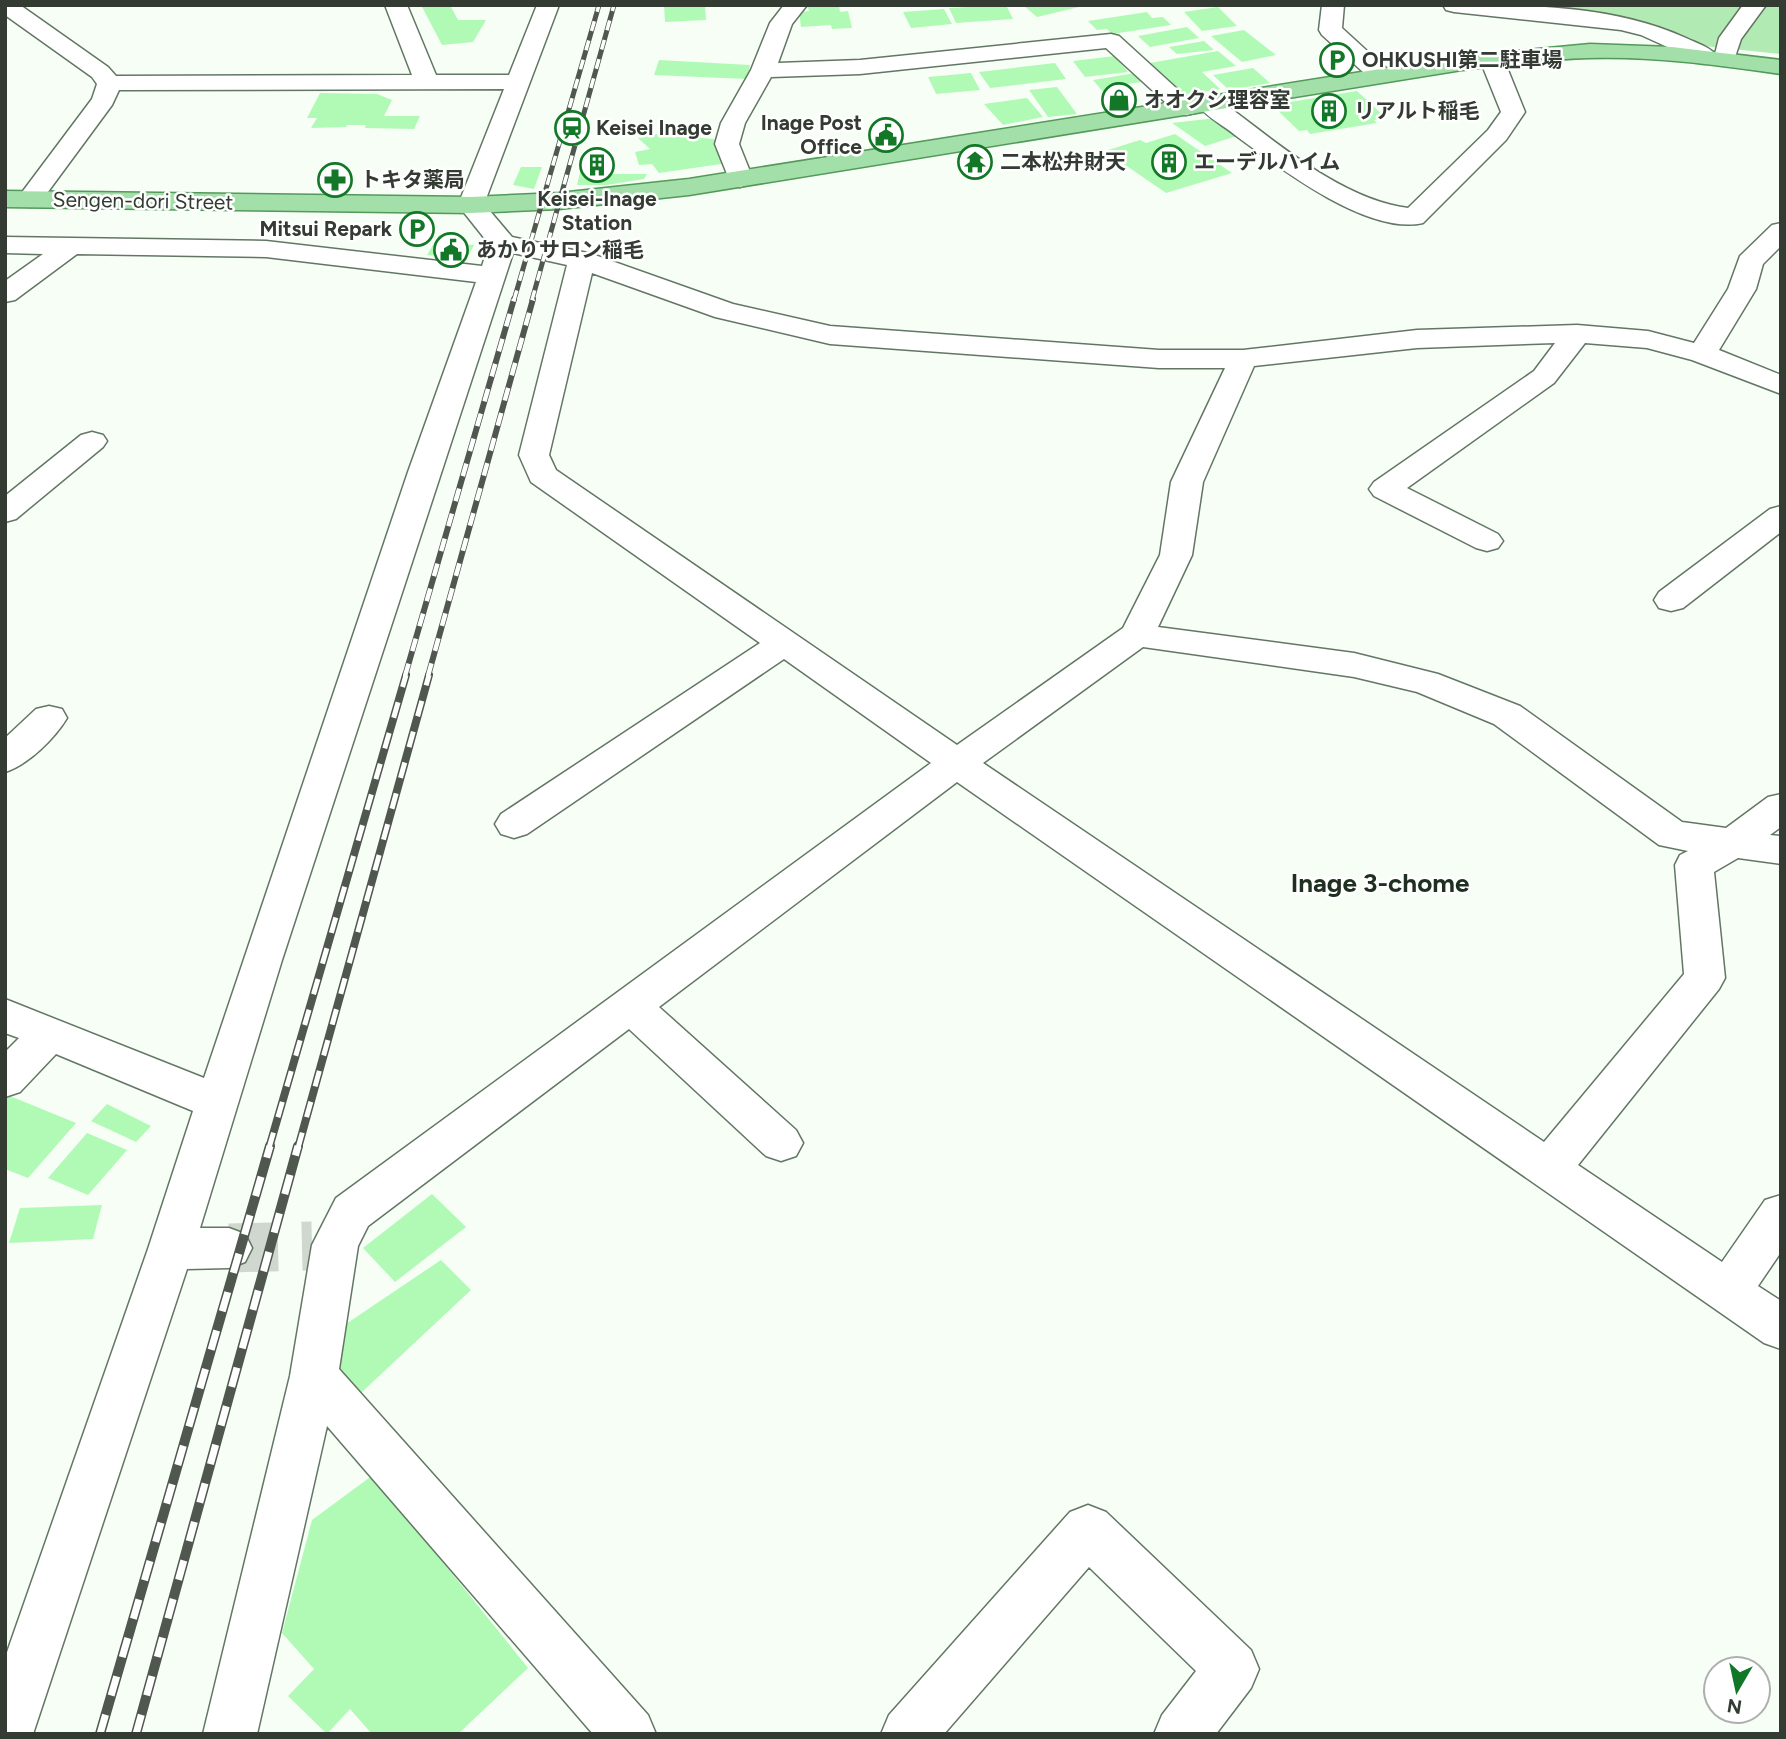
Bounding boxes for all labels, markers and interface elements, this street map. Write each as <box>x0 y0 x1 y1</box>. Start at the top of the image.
parking icon: OHKUSHI第二駐車場 <box>1318 41 1356 79</box>
place label: OHKUSHI第二駐車場 <box>1362 47 1563 72</box>
shop icon: オオクシ理容室 <box>1100 81 1138 119</box>
place label: オオクシ理容室 <box>1144 87 1291 112</box>
building icon: リアルト稲毛 <box>1310 92 1348 130</box>
place label: リアルト稲毛 <box>1354 98 1480 123</box>
station icon: Keisei Inage <box>553 109 591 147</box>
place label: Inage Post Office <box>761 110 862 159</box>
place label: Keisei Inage <box>596 115 712 140</box>
public building icon: Inage Post Office <box>867 116 905 154</box>
temple icon: 二本松弁財天 <box>956 143 994 181</box>
building icon: エーデルハイム <box>1150 143 1188 181</box>
building icon: Keisei-Inage Station <box>578 146 616 184</box>
place label: 二本松弁財天 <box>1000 149 1126 174</box>
place label: エーデルハイム <box>1194 149 1340 174</box>
pharmacy icon: トキタ薬局 <box>316 161 354 199</box>
place label: トキタ薬局 <box>360 167 465 192</box>
street label: Sengen-dori Street <box>52 186 234 215</box>
place label: Keisei-Inage Station <box>537 186 657 235</box>
parking icon: Mitsui Repark <box>398 210 436 248</box>
place label: Mitsui Repark <box>260 216 393 241</box>
public building icon: あかりサロン稲毛 <box>432 231 470 269</box>
place label: あかりサロン稲毛 <box>476 237 644 262</box>
district label: Inage 3-chome <box>1291 867 1469 899</box>
north arrow <box>1702 1655 1772 1725</box>
text: N <box>1725 1694 1743 1719</box>

